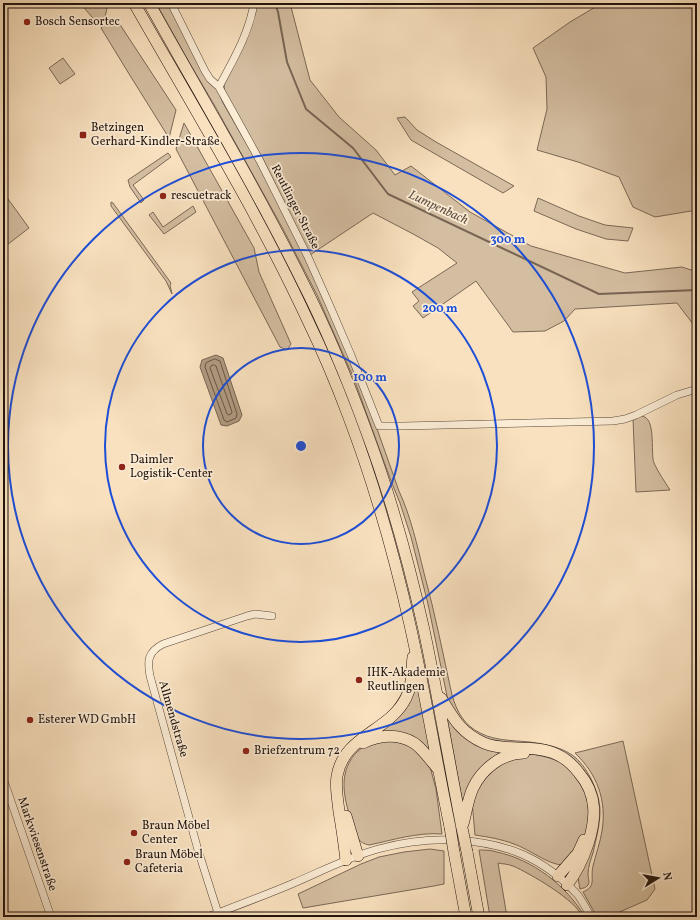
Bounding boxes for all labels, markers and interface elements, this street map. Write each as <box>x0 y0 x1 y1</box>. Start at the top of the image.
place label: Bosch Sensortec <box>35 14 120 30</box>
marker: Bosch Sensortec <box>22 17 32 27</box>
place label: Betzingen Gerhard-Kindler-Straße <box>91 120 220 150</box>
marker: Betzingen Gerhard-Kindler-Straße <box>78 130 88 140</box>
street label: Reutlinger Straße <box>267 162 323 252</box>
water label: Lumpenbach <box>405 186 471 230</box>
place label: rescuetrack <box>171 188 232 204</box>
marker: rescuetrack <box>158 191 168 201</box>
text: 300 m <box>491 232 526 248</box>
text: 200 m <box>422 301 458 317</box>
text: 100 m <box>353 370 387 386</box>
centre of rings <box>294 439 308 453</box>
place label: Daimler Logistik-Center <box>130 452 213 482</box>
marker: Daimler Logistik-Center <box>117 462 127 472</box>
place label: IHK-Akademie Reutlingen <box>367 665 446 695</box>
marker: IHK-Akademie Reutlingen <box>354 675 364 685</box>
street label: Allmendstraße <box>154 679 192 760</box>
place label: Esterer WD GmbH <box>38 712 136 728</box>
marker: Esterer WD GmbH <box>25 715 35 725</box>
place label: Briefzentrum 72 <box>254 743 340 759</box>
marker: Briefzentrum 72 <box>241 746 251 756</box>
street label: Markwiesenstraße <box>13 795 61 893</box>
place label: Braun Möbel Center <box>142 818 210 848</box>
marker: Braun Möbel Center <box>129 828 139 838</box>
place label: Braun Möbel Cafeteria <box>135 847 203 877</box>
marker: Braun Möbel Cafeteria <box>122 857 132 867</box>
north arrow <box>638 858 678 898</box>
text: N <box>658 871 674 882</box>

